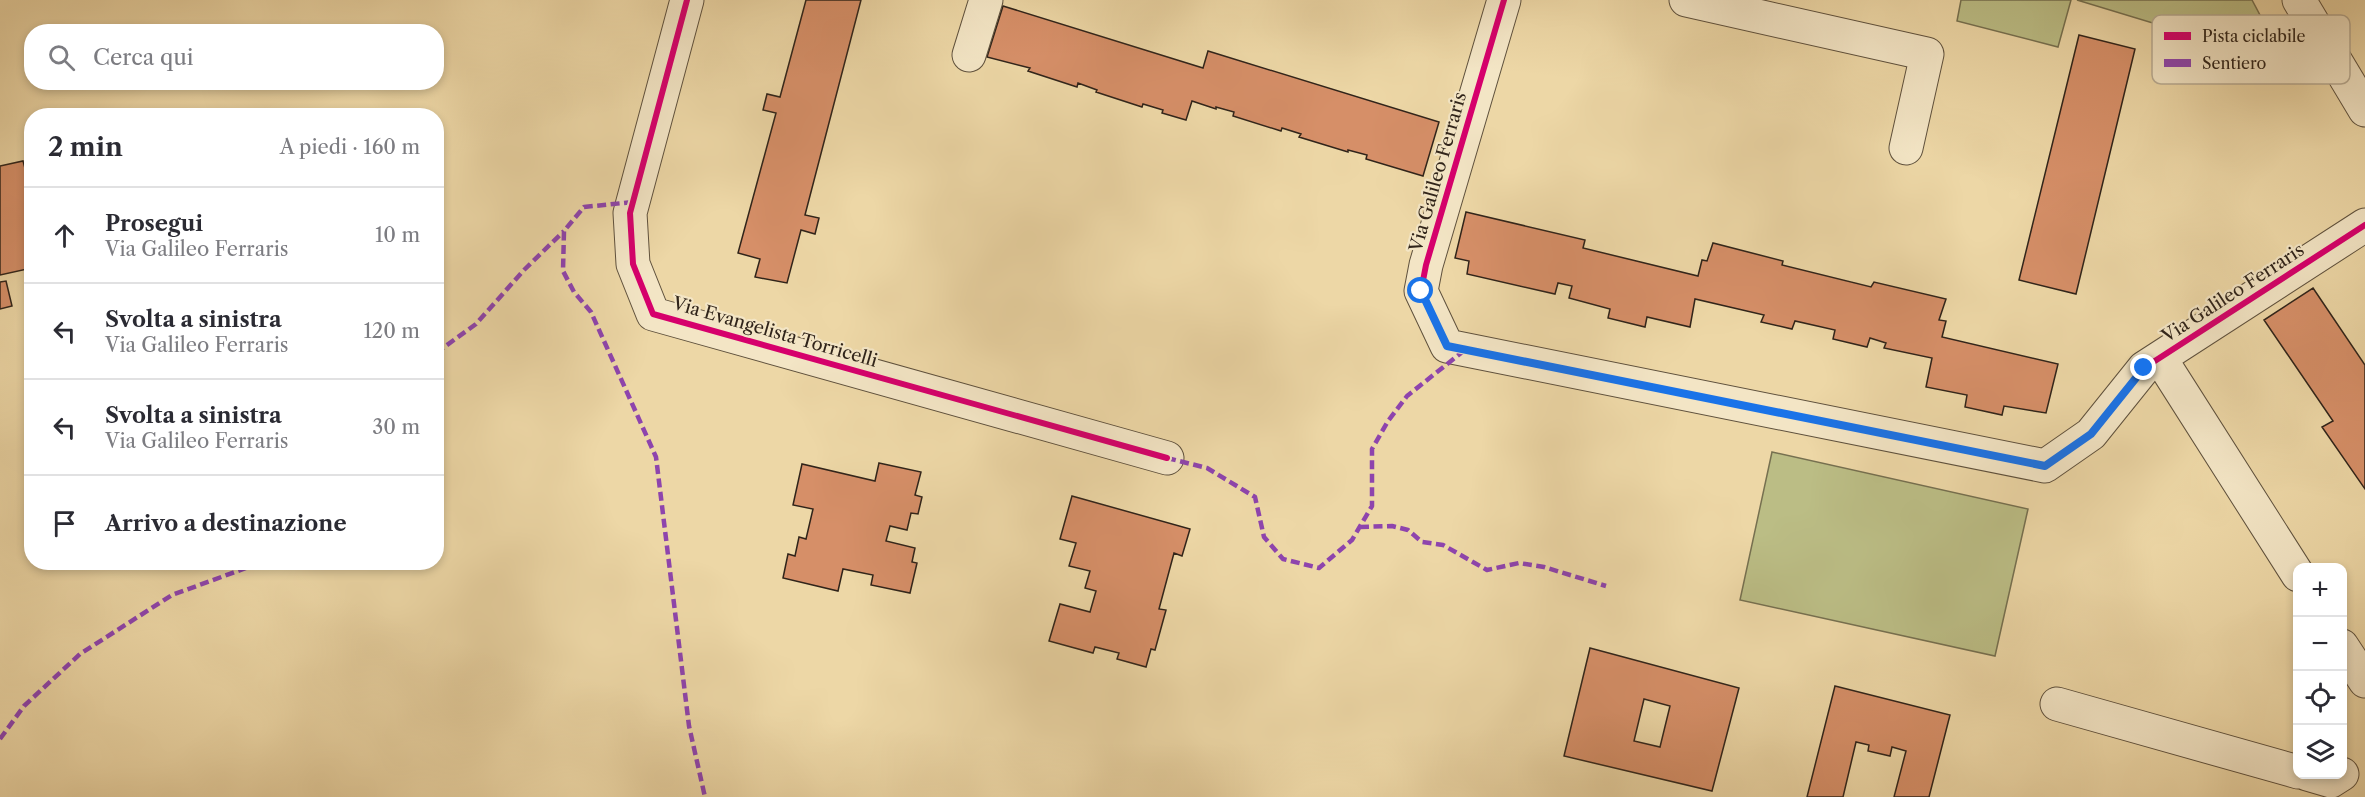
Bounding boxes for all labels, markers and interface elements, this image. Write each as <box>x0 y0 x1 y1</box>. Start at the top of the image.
legend <box>2152 15 2350 84</box>
search box <box>24 24 444 90</box>
text: Pista ciclabile <box>2202 26 2306 46</box>
icon: search <box>45 41 78 74</box>
text: Cerca qui <box>93 44 194 71</box>
text: Sentiero <box>2202 53 2267 73</box>
street label: Via Galileo Ferraris <box>1404 90 1471 255</box>
text: 2 min <box>48 131 123 163</box>
text: A piedi · 160 m <box>280 135 420 159</box>
text: Prosegui <box>105 210 203 237</box>
icon: ahead <box>48 219 81 252</box>
text: 10 m <box>375 223 420 247</box>
text: Via Galileo Ferraris <box>105 237 288 261</box>
street label: Via Galileo Ferraris <box>2157 239 2308 348</box>
route start <box>1407 277 1433 303</box>
street label: Via Evangelista Torricelli <box>669 292 880 372</box>
text: Svolta a sinistra <box>105 306 282 333</box>
icon: left <box>48 315 81 348</box>
text: 120 m <box>363 319 420 343</box>
text: Via Galileo Ferraris <box>105 333 288 357</box>
route end <box>2130 354 2156 380</box>
text: Svolta a sinistra <box>105 402 282 429</box>
icon: left <box>48 411 81 444</box>
text: 30 m <box>372 415 420 439</box>
text: Via Galileo Ferraris <box>105 429 288 453</box>
icon: arrive <box>48 507 81 540</box>
text: Arrivo a destinazione <box>105 510 347 537</box>
map controls <box>2293 563 2347 779</box>
button: + <box>2293 563 2347 617</box>
button: − <box>2293 617 2347 671</box>
button: locate <box>2293 671 2347 725</box>
button: layers <box>2293 725 2347 779</box>

